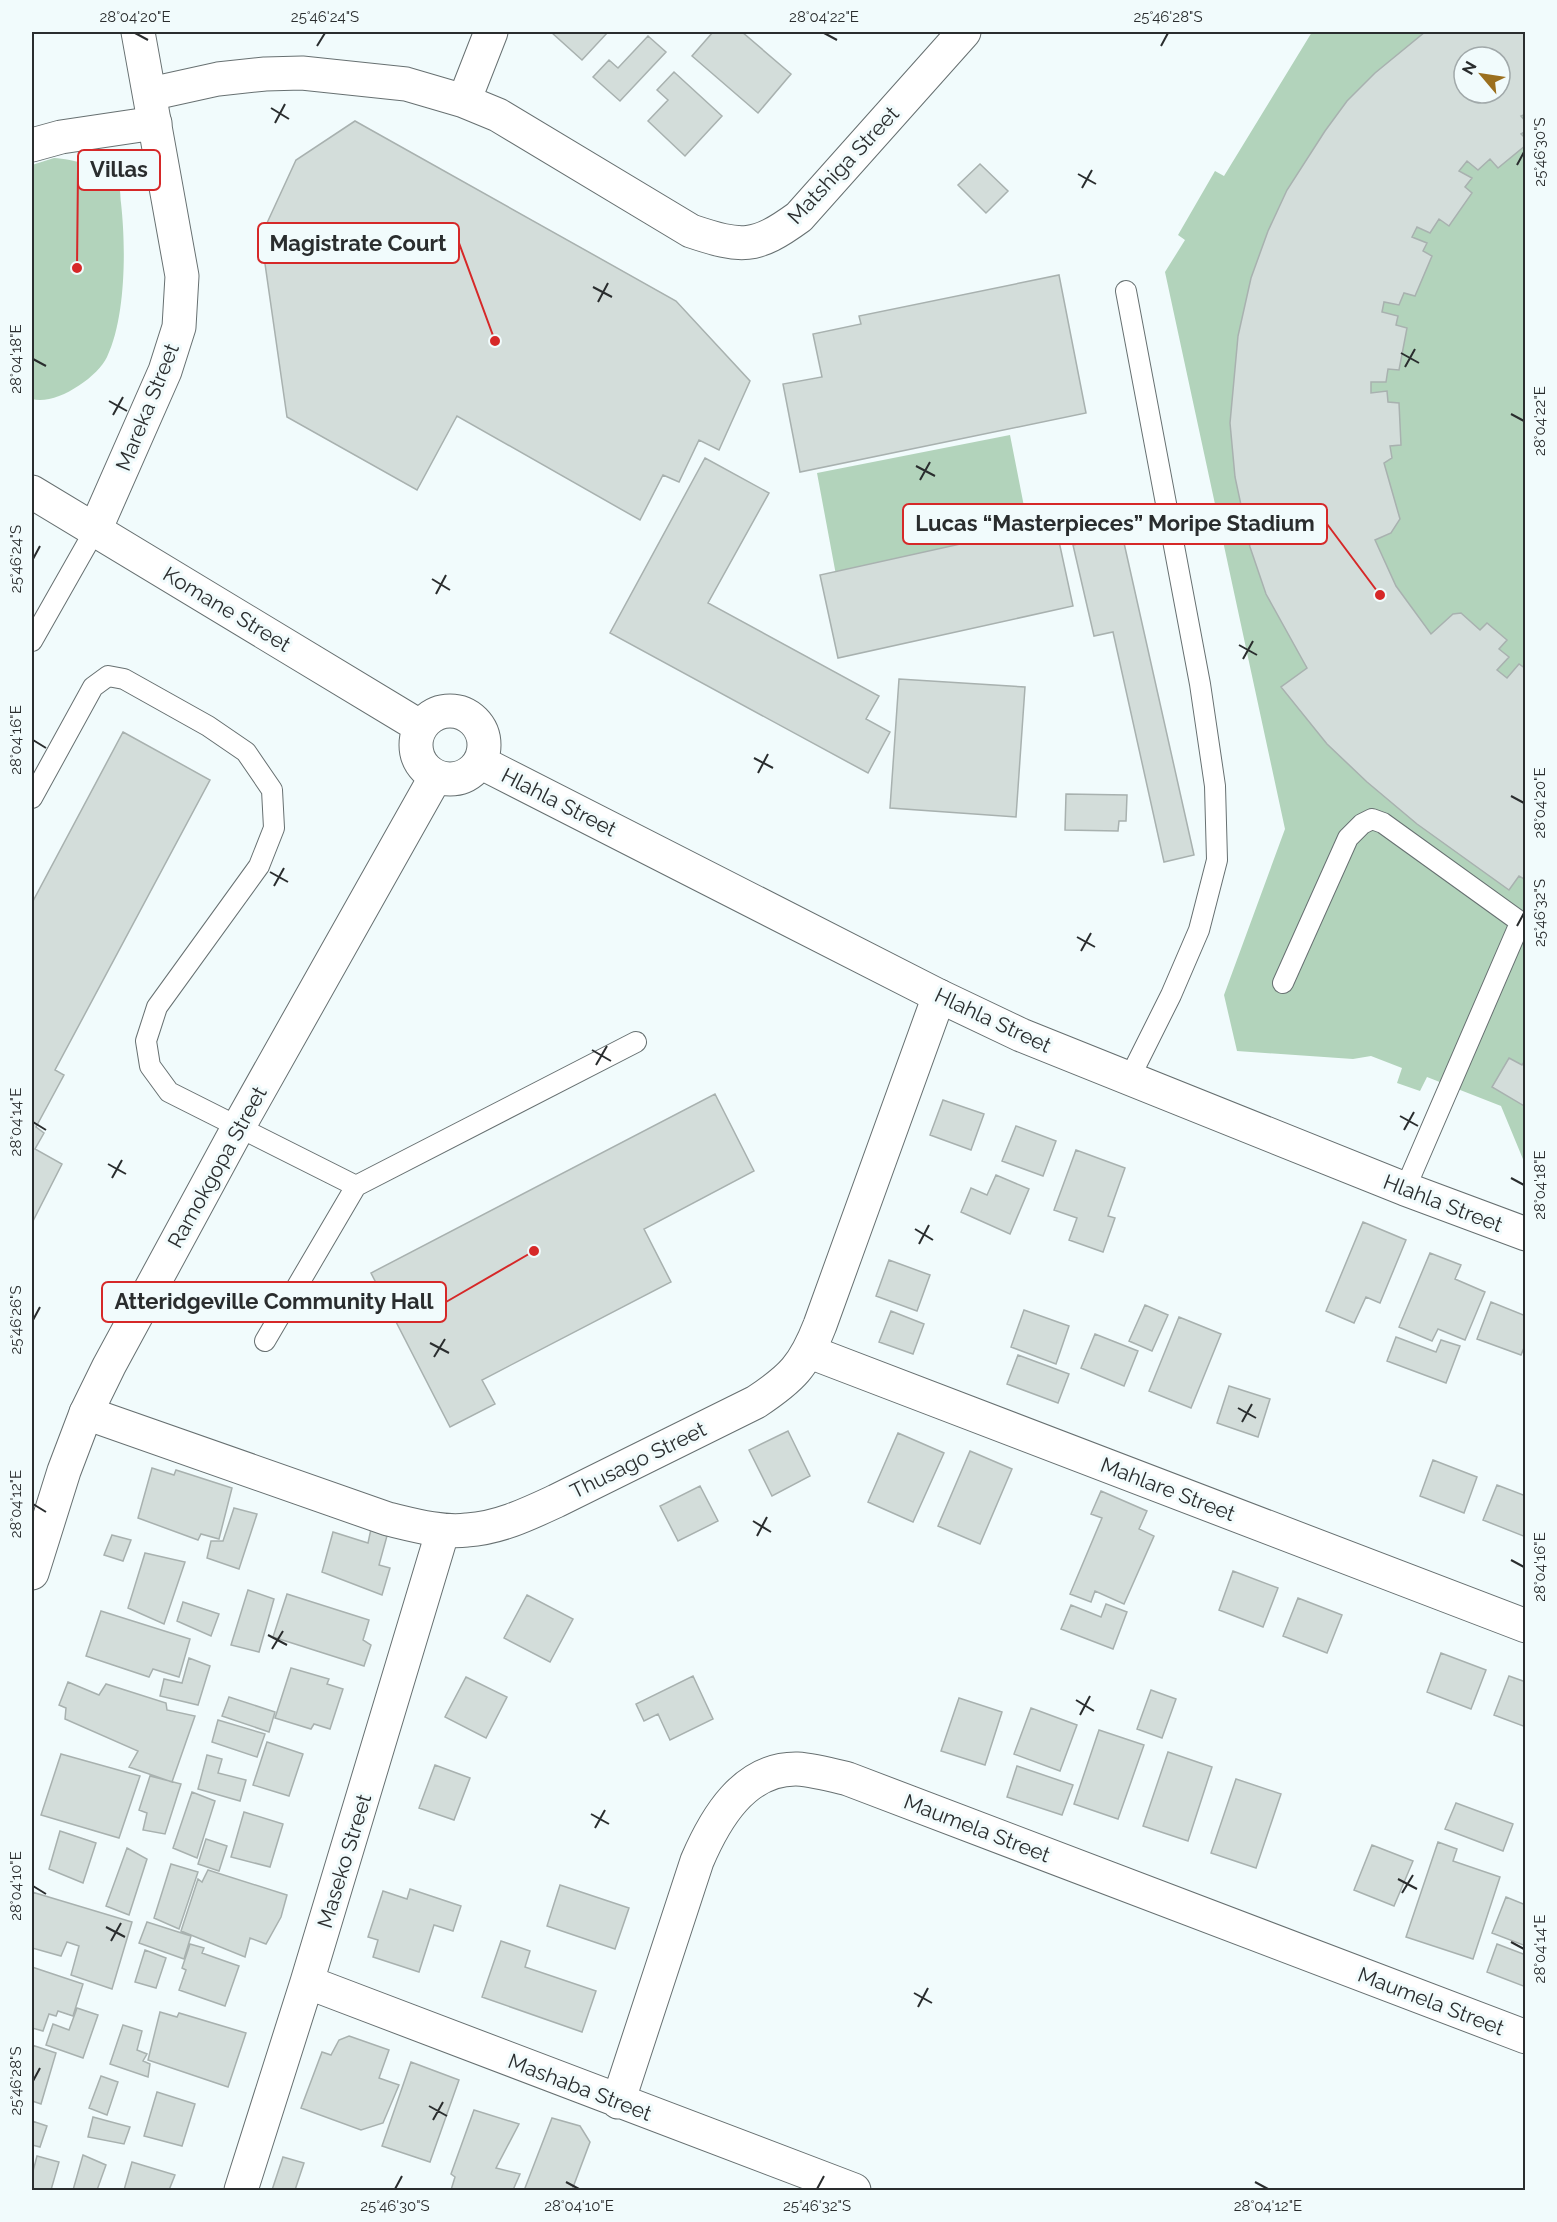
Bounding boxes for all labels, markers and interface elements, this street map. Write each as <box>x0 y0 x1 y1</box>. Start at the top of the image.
text: 28°04'20"E <box>99 8 171 26</box>
text: 25°46'24"S <box>291 8 359 26</box>
text: 28°04'22"E <box>789 8 859 26</box>
text: 25°46'28"S <box>1133 8 1203 26</box>
north arrow <box>1452 45 1512 105</box>
text: N <box>1458 58 1481 78</box>
street label: Matshiga Street <box>782 101 904 229</box>
text: 25°46'30"S <box>1531 117 1549 187</box>
callout: Villas <box>78 150 160 190</box>
text: Villas <box>90 156 148 182</box>
callout: Magistrate Court <box>258 223 459 263</box>
text: Magistrate Court <box>269 230 447 256</box>
text: 28°04'18"E <box>7 324 25 394</box>
street label: Mareka Street <box>110 340 184 474</box>
text: 28°04'22"E <box>1531 386 1549 456</box>
callout: Lucas “Masterpieces” Moripe Stadium <box>903 504 1327 544</box>
text: Lucas “Masterpieces” Moripe Stadium <box>915 510 1315 536</box>
text: 25°46'24"S <box>7 525 25 593</box>
street label: Komane Street <box>159 561 295 657</box>
text: 28°04'16"E <box>7 705 25 775</box>
street label: Hlahla Street <box>497 762 621 842</box>
text: 28°04'20"E <box>1531 767 1549 839</box>
text: 25°46'32"S <box>1531 879 1549 947</box>
street label: Hlahla Street <box>931 982 1055 1058</box>
street label: Ramokgopa Street <box>162 1082 272 1252</box>
text: 28°04'14"E <box>7 1088 25 1156</box>
text: 28°04'18"E <box>1531 1150 1549 1220</box>
street label: Hlahla Street <box>1380 1169 1506 1237</box>
callout: Atteridgeville Community Hall <box>102 1282 446 1322</box>
text: 25°46'26"S <box>7 1285 25 1355</box>
text: Atteridgeville Community Hall <box>114 1288 435 1314</box>
street label: Thusago Street <box>566 1416 710 1504</box>
street label: Mahlare Street <box>1097 1452 1239 1526</box>
text: 28°04'12"E <box>7 1470 25 1538</box>
text: 28°04'16"E <box>1531 1532 1549 1602</box>
street label: Maumela Street <box>900 1789 1054 1867</box>
street label: Maseko Street <box>312 1791 376 1931</box>
text: 28°04'10"E <box>7 1851 25 1921</box>
text: 28°04'14"E <box>1531 1915 1549 1983</box>
street label: Maumela Street <box>1354 1962 1508 2040</box>
text: 25°46'28"S <box>7 2046 25 2116</box>
street label: Mashaba Street <box>505 2048 655 2126</box>
text: 25°46'30"S <box>360 2197 430 2215</box>
text: 28°04'10"E <box>544 2197 614 2215</box>
text: 25°46'32"S <box>783 2197 851 2215</box>
text: 28°04'12"E <box>1234 2197 1302 2215</box>

